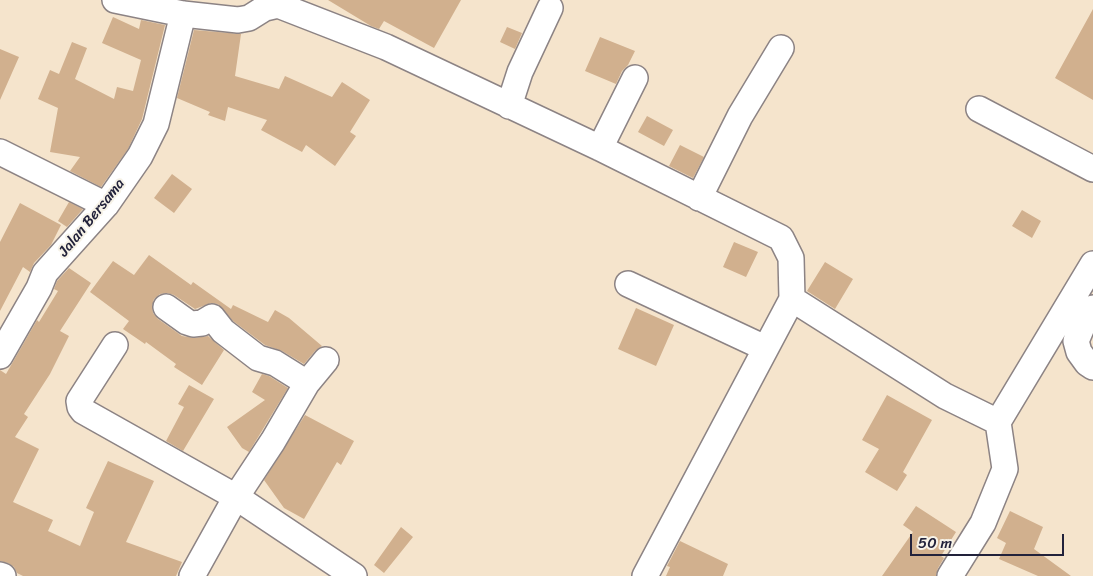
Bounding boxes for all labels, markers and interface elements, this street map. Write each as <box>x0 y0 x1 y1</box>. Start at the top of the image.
street label: Jalan Bersama <box>55 175 129 261</box>
scale bar <box>913 524 1067 556</box>
text: 50 m <box>918 530 952 556</box>

